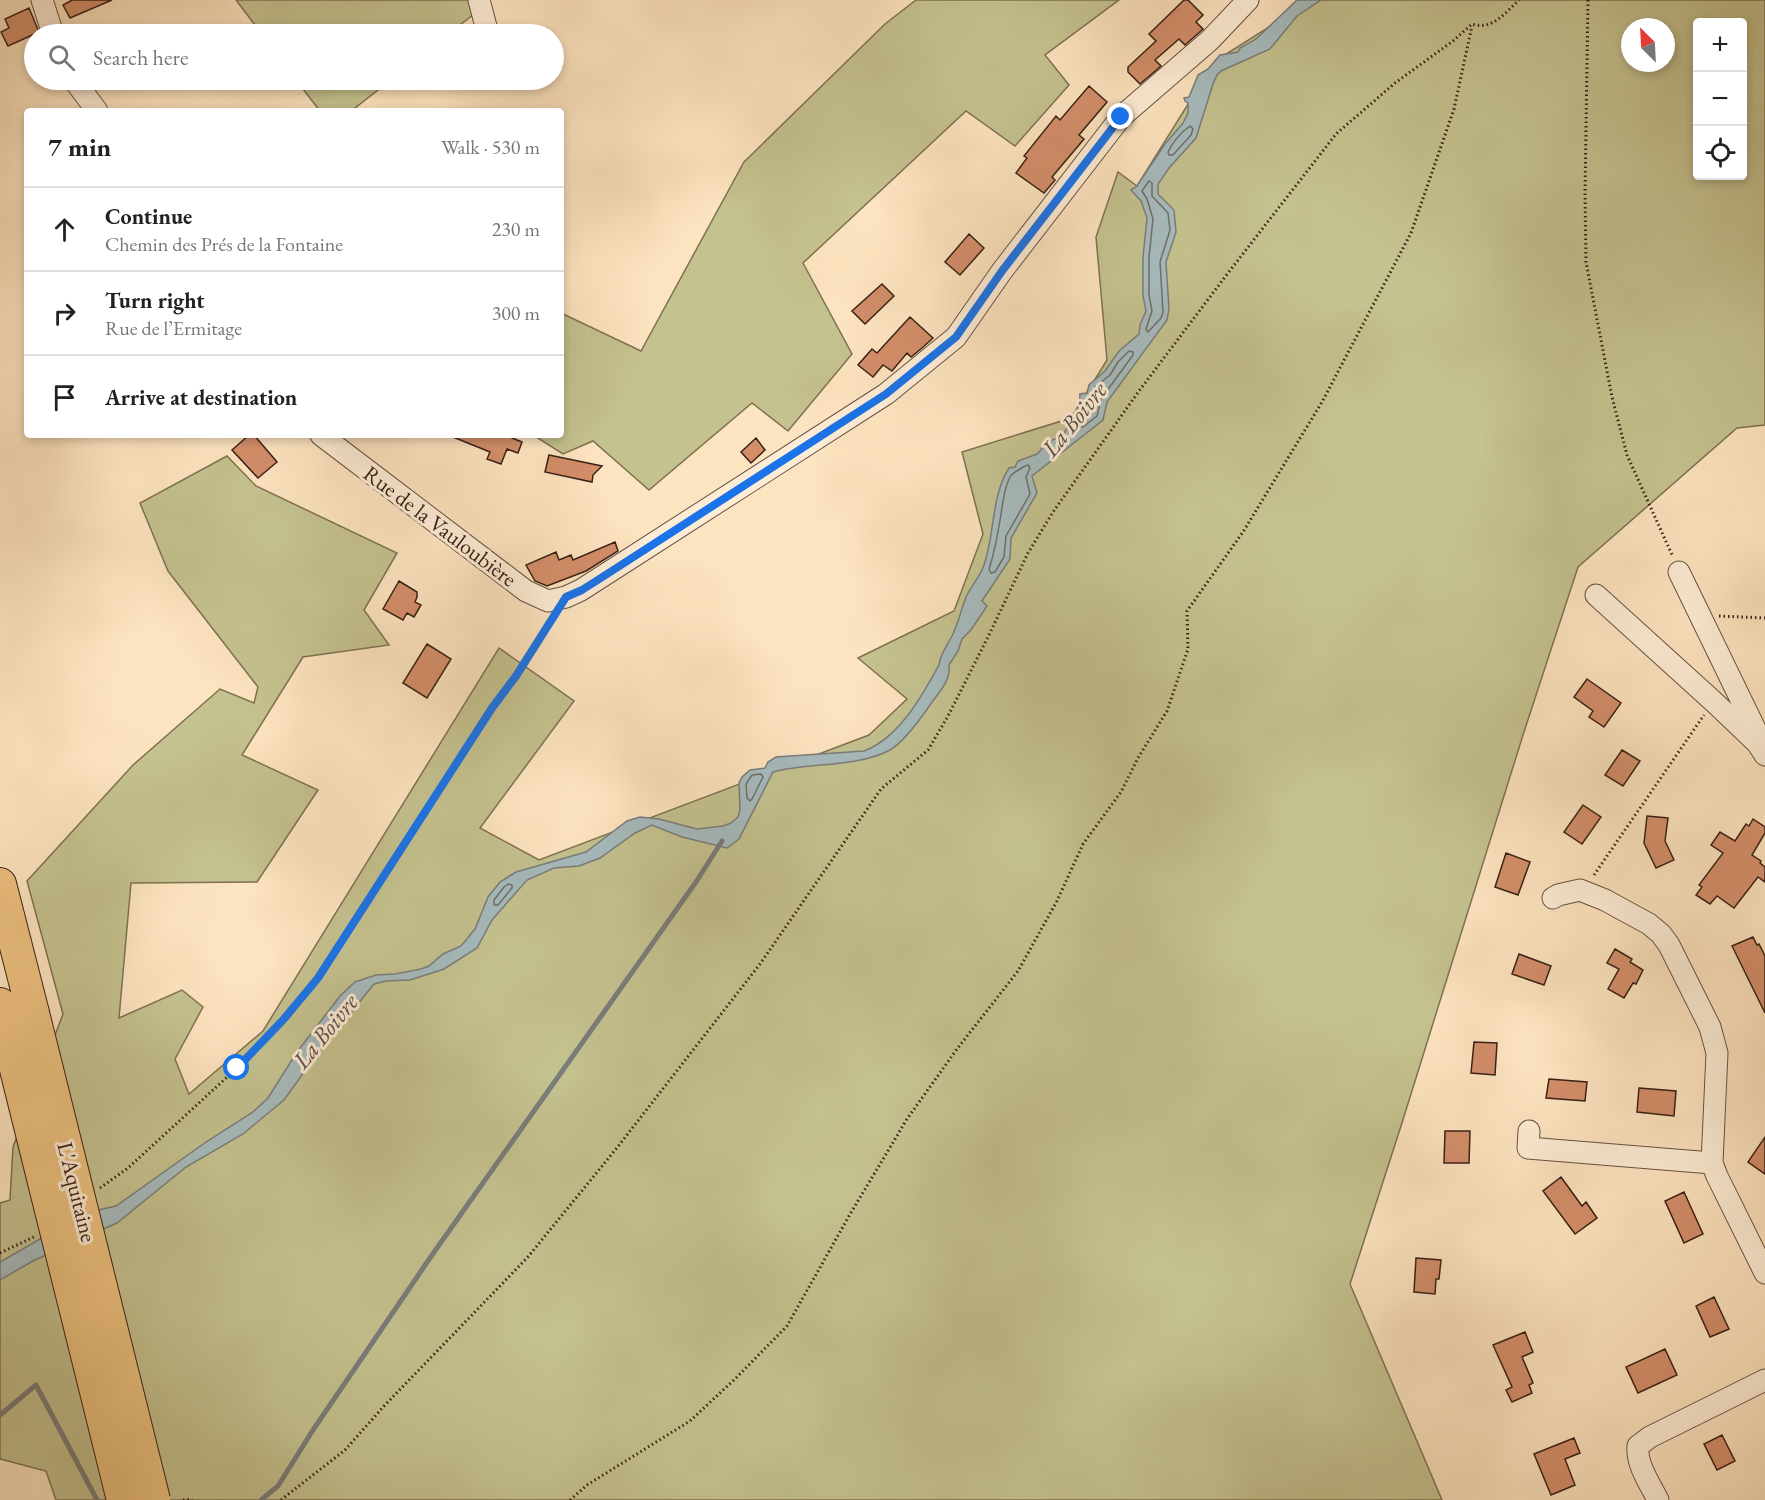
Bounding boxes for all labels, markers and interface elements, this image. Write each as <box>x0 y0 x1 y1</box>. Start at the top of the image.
north arrow <box>1621 18 1675 72</box>
map controls <box>1693 18 1747 180</box>
button: + <box>1693 18 1747 72</box>
search box <box>24 24 564 90</box>
icon: search <box>45 41 78 74</box>
text: Search here <box>93 43 188 72</box>
button: − <box>1693 72 1747 126</box>
route end <box>1107 103 1133 129</box>
button: locate <box>1693 126 1747 180</box>
text: 7 min <box>48 130 111 164</box>
text: Walk · 530 m <box>441 134 540 160</box>
text: Continue <box>105 202 192 231</box>
icon: ahead <box>48 213 81 246</box>
text: 230 m <box>492 216 540 242</box>
text: Chemin des Prés de la Fontaine <box>105 231 343 257</box>
text: Turn right <box>105 286 204 315</box>
icon: right <box>48 297 81 330</box>
text: 300 m <box>492 300 540 326</box>
text: Rue de l’Ermitage <box>105 315 242 341</box>
water label: La Boivre <box>1034 375 1114 464</box>
icon: arrive <box>48 381 81 414</box>
text: Arrive at destination <box>105 383 297 412</box>
street label: Rue de la Vauloubière <box>357 459 523 593</box>
water label: La Boivre <box>285 987 365 1076</box>
route start <box>223 1054 249 1080</box>
street label: L'Aquitaine <box>51 1139 104 1246</box>

